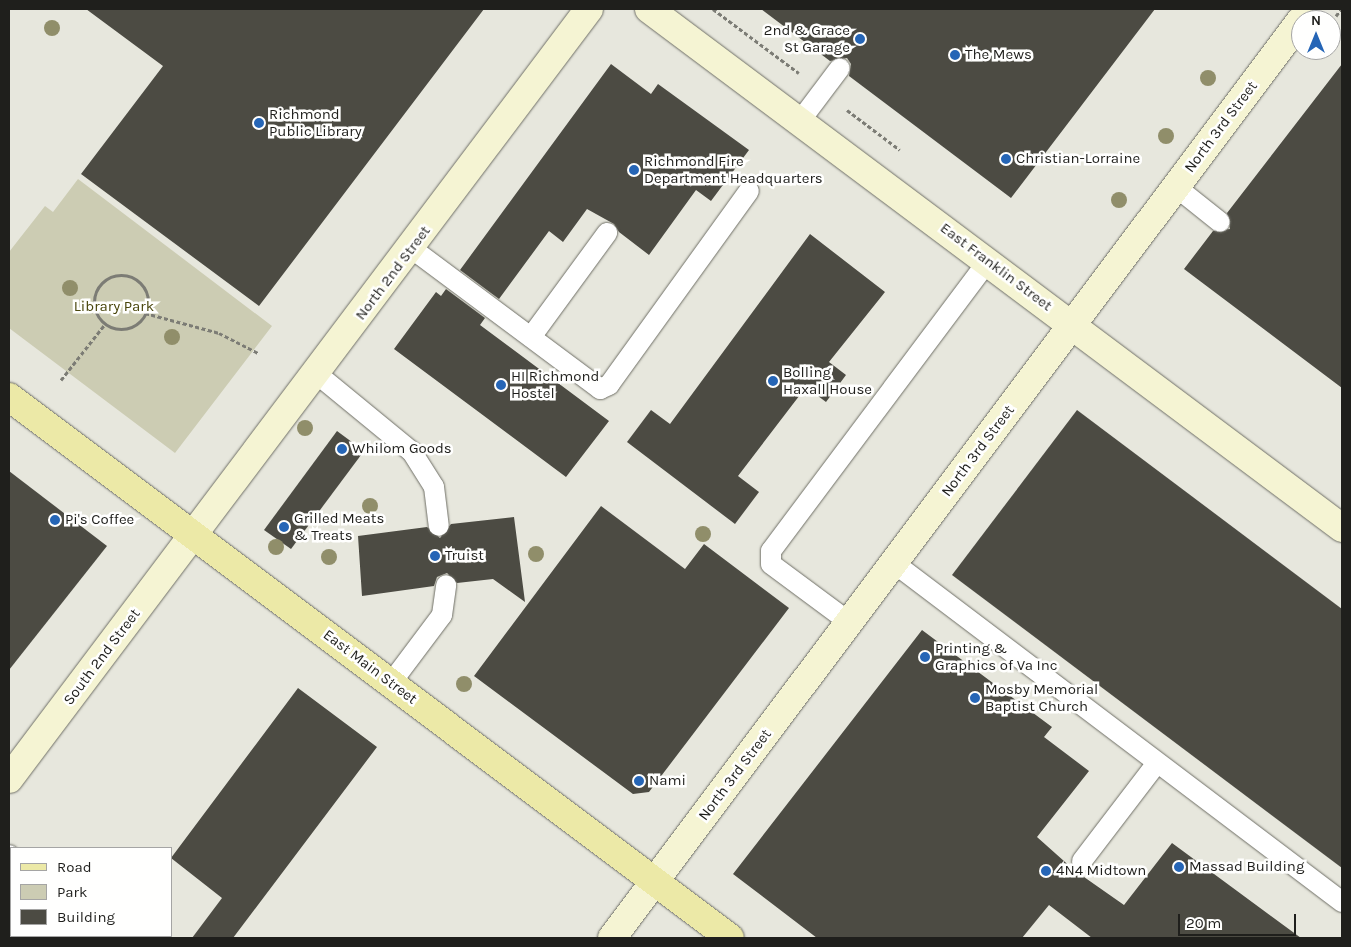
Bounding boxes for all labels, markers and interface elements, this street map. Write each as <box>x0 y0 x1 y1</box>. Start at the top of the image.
north arrow <box>1291 10 1341 60</box>
text: N <box>1311 12 1321 29</box>
place label: 2nd & Grace St Garage <box>764 21 850 56</box>
marker: 2nd & Grace St Garage <box>854 33 866 45</box>
place label: The Mews <box>965 46 1032 64</box>
marker: The Mews <box>949 49 961 61</box>
street label: North 3rd Street <box>1181 78 1261 176</box>
place label: Richmond Public Library <box>269 105 362 140</box>
marker: Richmond Public Library <box>253 117 265 129</box>
place label: Christian-Lorraine <box>1016 150 1140 168</box>
place label: Richmond Fire Department Headquarters <box>644 152 823 187</box>
marker: Christian-Lorraine <box>1000 153 1012 165</box>
marker: Richmond Fire Department Headquarters <box>628 164 640 176</box>
street label: East Franklin Street <box>937 219 1055 315</box>
street label: North 2nd Street <box>352 222 434 324</box>
park label: Library Park <box>74 298 154 316</box>
place label: Bolling Haxall House <box>783 363 872 398</box>
place label: HI Richmond Hostel <box>511 367 599 402</box>
marker: Bolling Haxall House <box>767 375 779 387</box>
marker: HI Richmond Hostel <box>495 379 507 391</box>
street label: North 3rd Street <box>938 402 1018 500</box>
place label: Whilom Goods <box>352 440 452 458</box>
marker: Whilom Goods <box>336 443 348 455</box>
place label: Grilled Meats & Treats <box>294 509 384 544</box>
place label: Pi's Coffee <box>65 511 134 529</box>
marker: Pi's Coffee <box>49 514 61 526</box>
marker: Grilled Meats & Treats <box>278 521 290 533</box>
place label: Truist <box>445 547 484 565</box>
marker: Truist <box>429 550 441 562</box>
street label: South 2nd Street <box>60 605 144 709</box>
street label: East Main Street <box>319 626 421 708</box>
place label: Printing & Graphics of Va Inc <box>935 639 1057 674</box>
marker: Printing & Graphics of Va Inc <box>919 651 931 663</box>
place label: Mosby Memorial Baptist Church <box>985 680 1098 715</box>
marker: Mosby Memorial Baptist Church <box>969 692 981 704</box>
street label: North 3rd Street <box>695 726 775 824</box>
place label: Nami <box>649 772 686 790</box>
marker: Nami <box>633 775 645 787</box>
legend <box>10 847 172 937</box>
text: Road <box>57 858 92 876</box>
place label: Massad Building <box>1189 858 1304 876</box>
marker: Massad Building <box>1173 861 1185 873</box>
place label: 4N4 Midtown <box>1056 862 1146 880</box>
marker: 4N4 Midtown <box>1040 865 1052 877</box>
text: Park <box>57 883 87 901</box>
scale bar <box>1181 904 1298 936</box>
text: Building <box>57 908 115 926</box>
text: 20 m <box>1186 914 1221 932</box>

